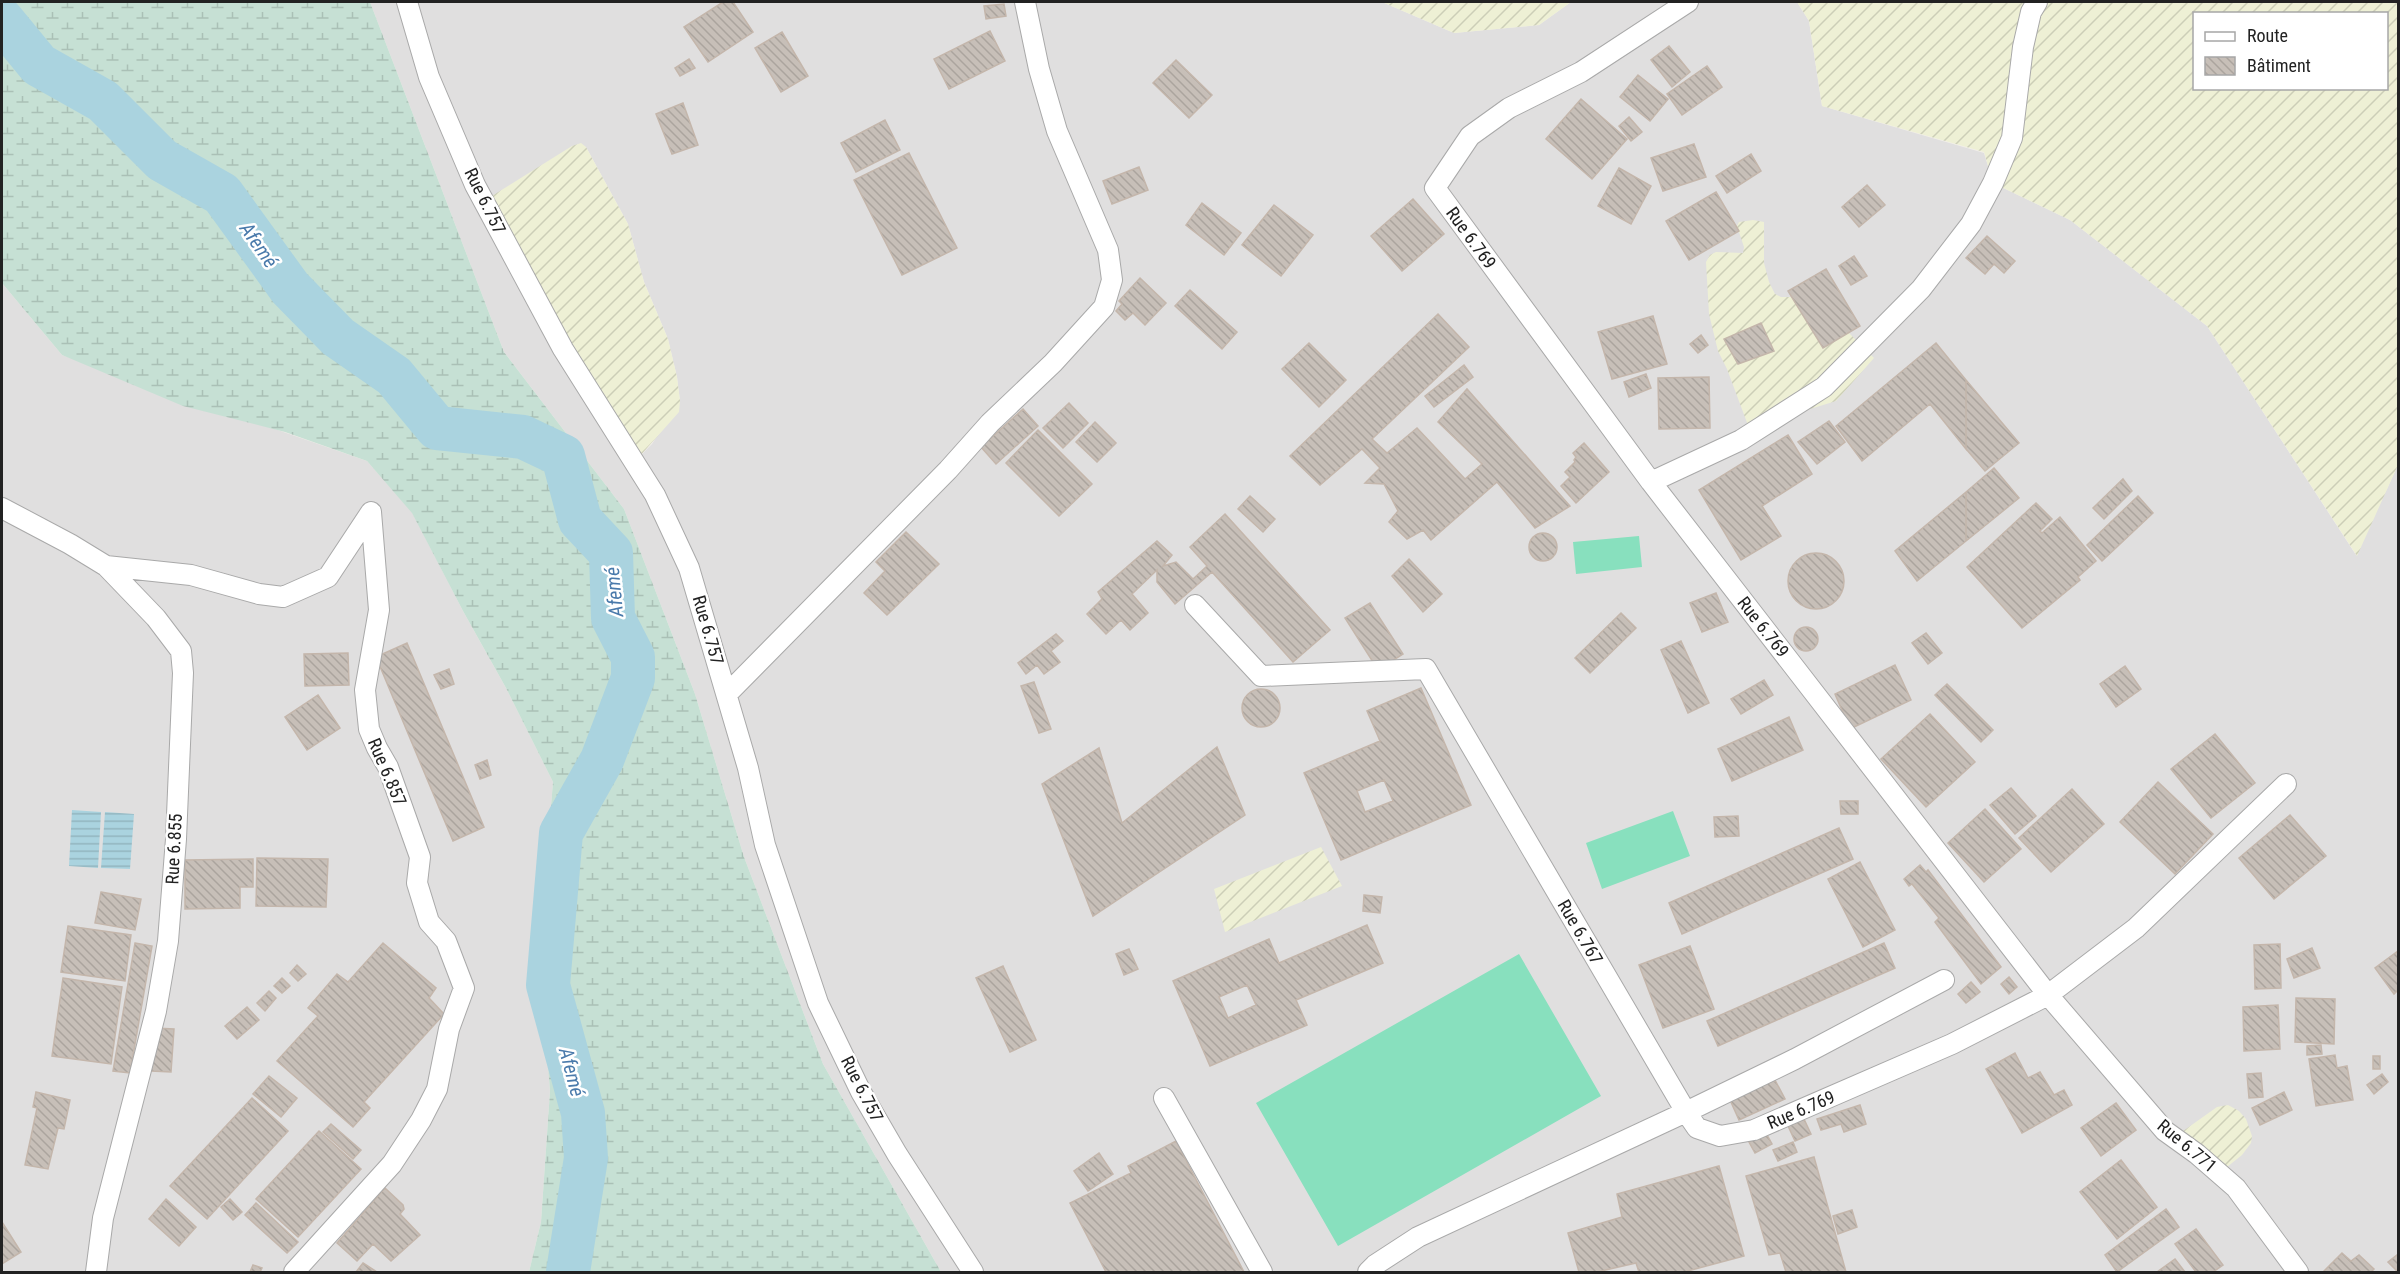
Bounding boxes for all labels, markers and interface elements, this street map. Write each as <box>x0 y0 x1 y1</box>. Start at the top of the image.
legend <box>2193 12 2388 90</box>
text: Route <box>2247 25 2288 46</box>
text: Bâtiment <box>2247 55 2311 76</box>
street label: Rue 6.757 <box>460 164 511 237</box>
street label: Rue 6.769 <box>1442 203 1501 273</box>
water label: Afemé <box>234 217 284 273</box>
water label: Afemé <box>600 565 628 619</box>
street label: Rue 6.769 <box>1733 592 1794 661</box>
street label: Rue 6.757 <box>689 593 728 667</box>
street label: Rue 6.857 <box>364 735 411 809</box>
street label: Rue 6.855 <box>161 813 186 885</box>
street label: Rue 6.767 <box>1554 896 1607 968</box>
water label: Afemé <box>554 1044 590 1100</box>
street label: Rue 6.757 <box>837 1052 888 1125</box>
street label: Rue 6.769 <box>1764 1086 1838 1133</box>
street label: Rue 6.771 <box>2153 1115 2221 1177</box>

